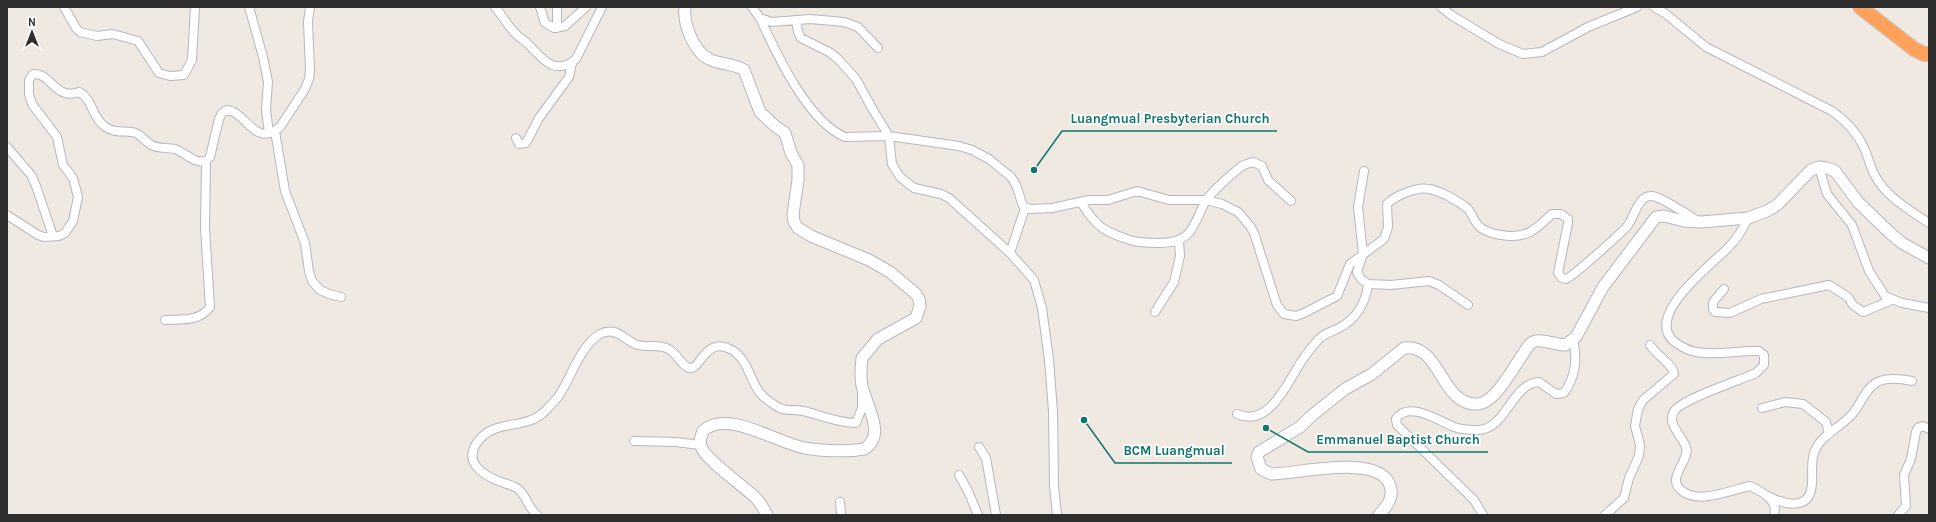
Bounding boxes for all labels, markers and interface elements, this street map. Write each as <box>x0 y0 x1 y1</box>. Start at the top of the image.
north arrow <box>12 12 52 52</box>
text: N <box>28 16 36 29</box>
callout: Luangmual Presbyterian Church <box>1062 106 1277 131</box>
text: Luangmual Presbyterian Church <box>1070 111 1270 126</box>
callout: Emmanuel Baptist Church <box>1308 427 1488 452</box>
text: Emmanuel Baptist Church <box>1316 432 1480 447</box>
callout: BCM Luangmual <box>1115 438 1232 463</box>
text: BCM Luangmual <box>1123 443 1225 458</box>

